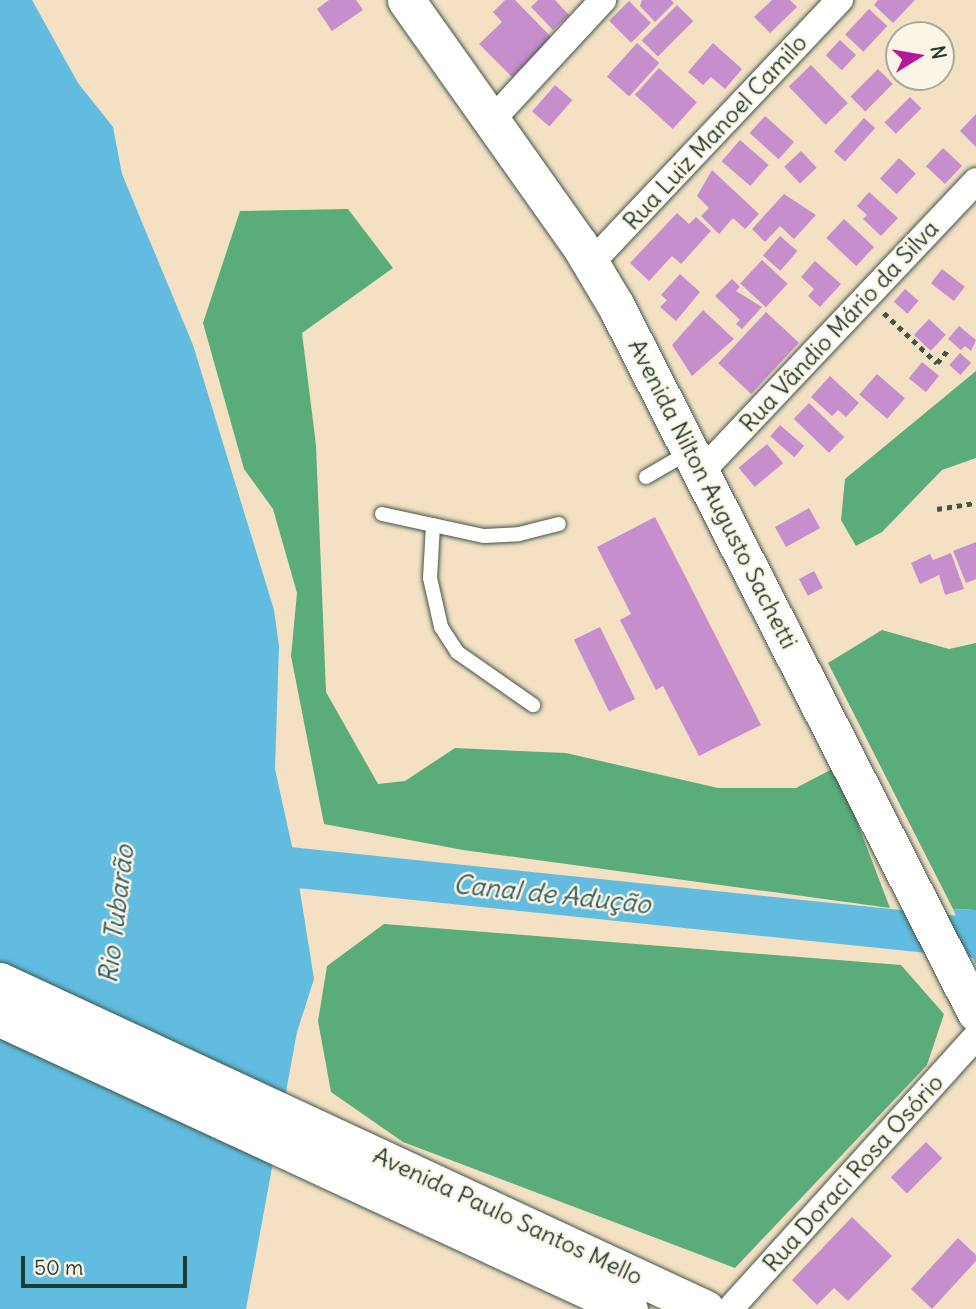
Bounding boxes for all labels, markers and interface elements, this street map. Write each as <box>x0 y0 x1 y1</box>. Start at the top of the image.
north arrow <box>885 21 955 91</box>
street label: Rua Luiz Manoel Camilo <box>617 28 813 236</box>
text: N <box>926 44 952 61</box>
street label: Rua Vândio Mário da Silva <box>733 214 945 438</box>
street label: Avenida Nilton Augusto Sachetti <box>622 334 804 654</box>
water label: Rio Tubarão <box>92 843 140 985</box>
water label: Canal de Adução <box>452 868 652 920</box>
street label: Rua Doraci Rosa Osório <box>757 1068 949 1278</box>
street label: Avenida Paulo Santos Mello <box>369 1141 647 1291</box>
scale bar <box>24 1242 191 1286</box>
text: 50 m <box>34 1254 83 1281</box>

